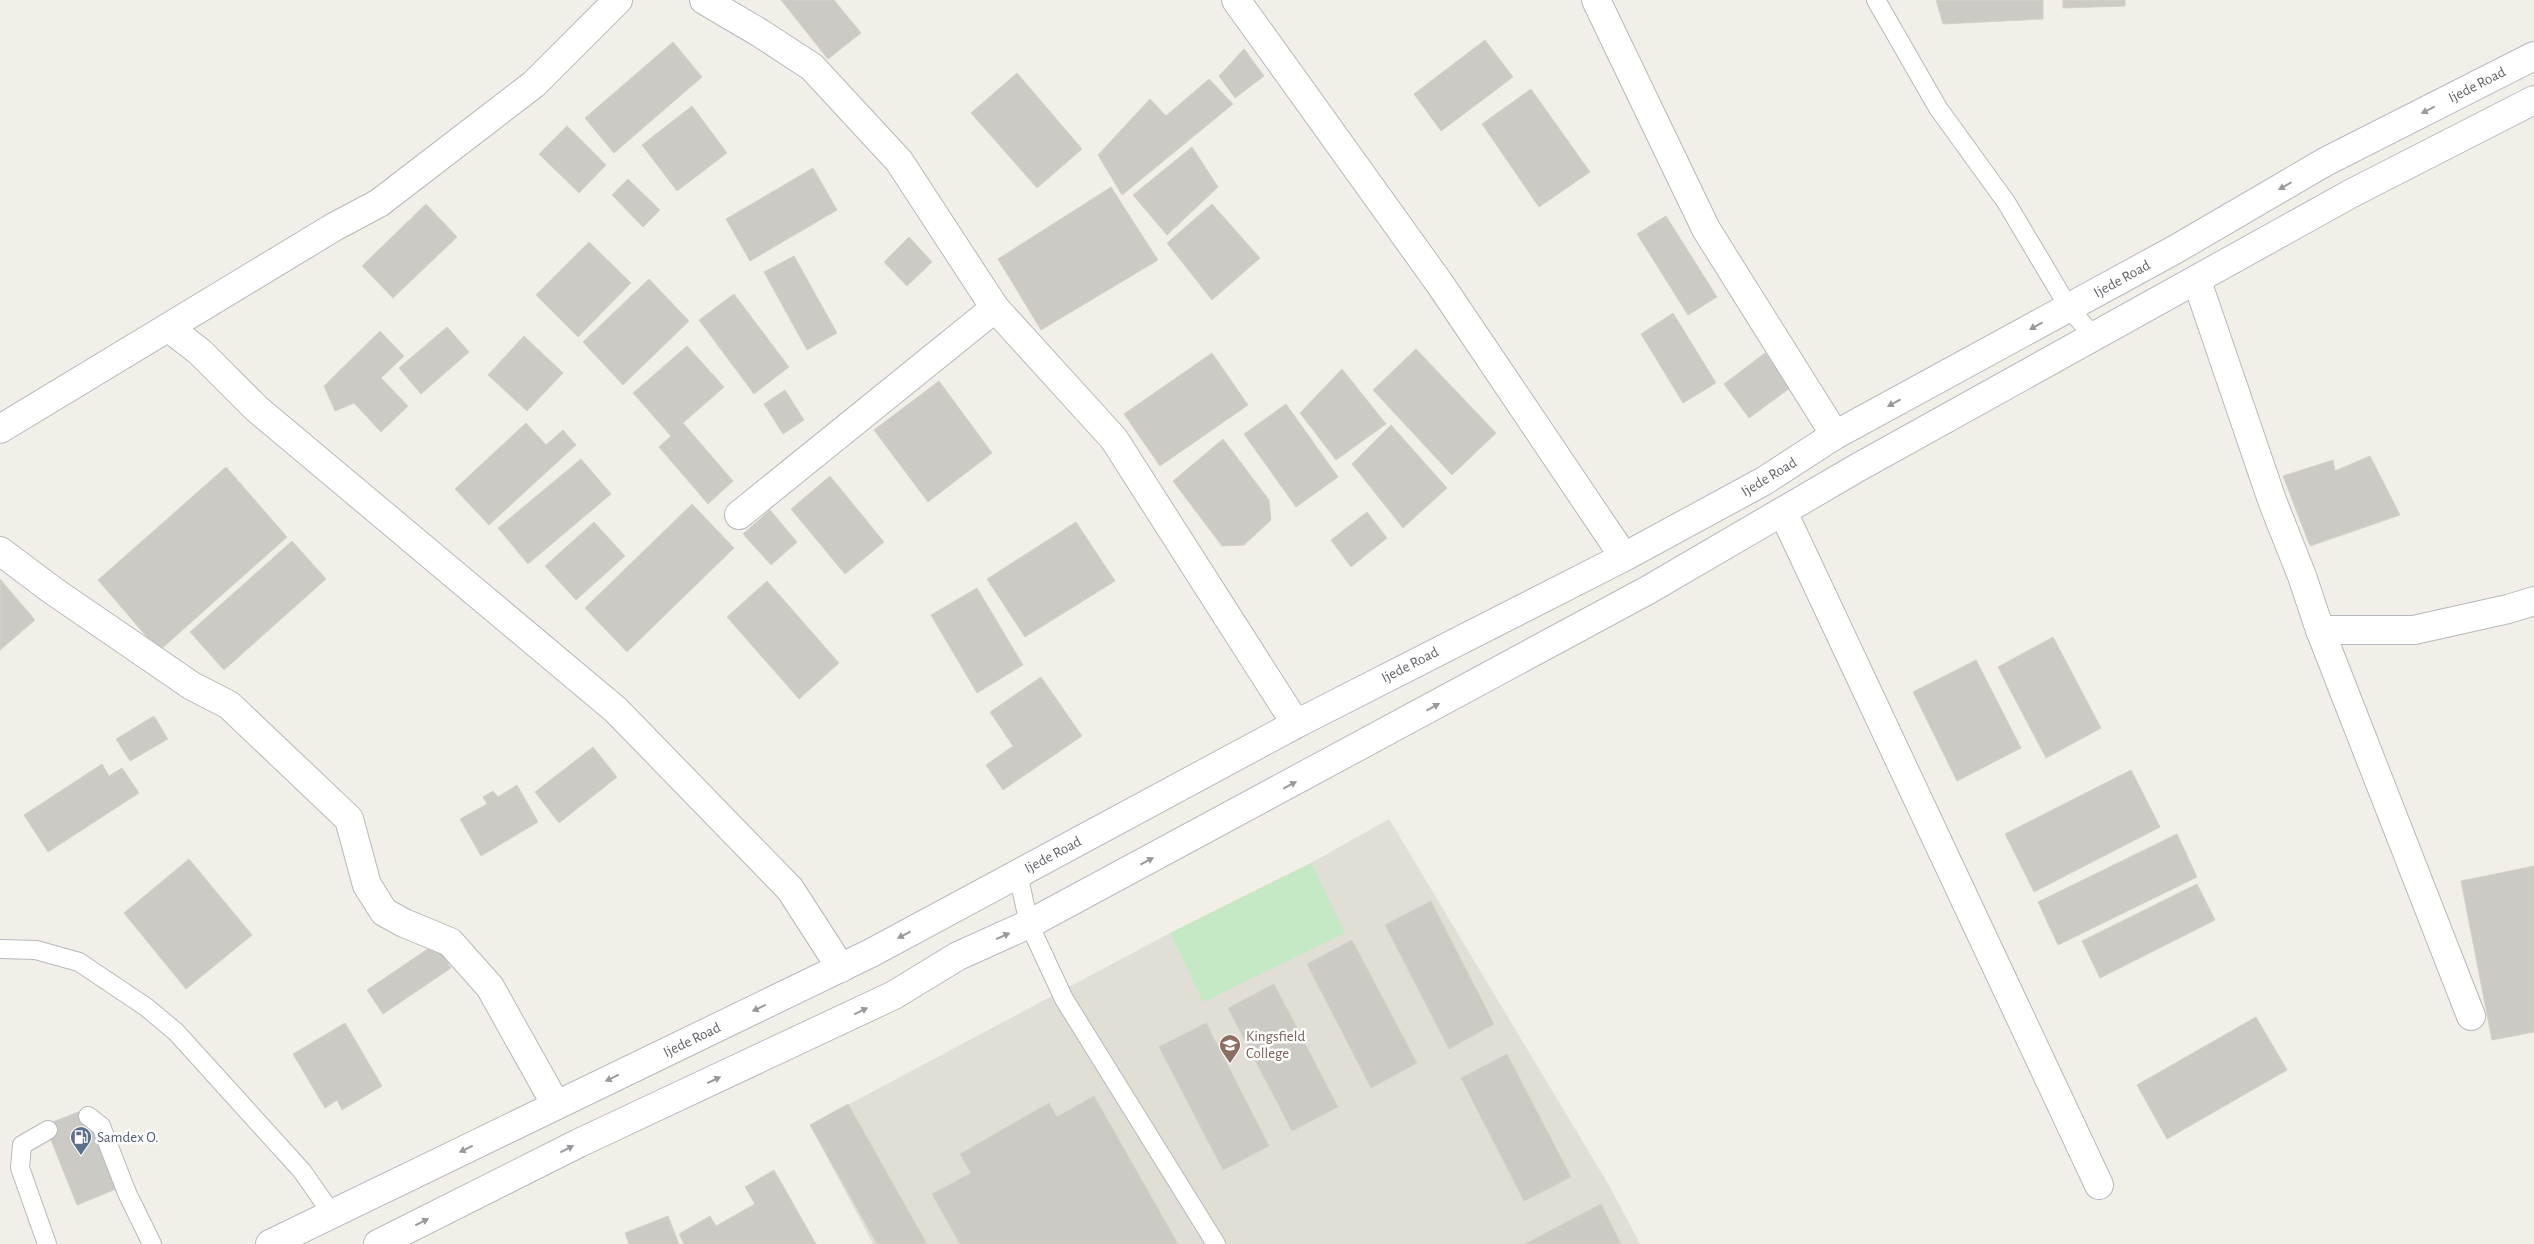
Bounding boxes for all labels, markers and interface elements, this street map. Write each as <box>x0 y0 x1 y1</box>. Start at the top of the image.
street label: Ijede Road <box>2446 64 2508 106</box>
one-way arrow <box>2421 106 2435 114</box>
one-way arrow <box>2278 181 2291 190</box>
street label: Ijede Road <box>2091 257 2153 301</box>
one-way arrow <box>2030 321 2043 330</box>
one-way arrow <box>1887 399 1900 408</box>
street label: Ijede Road <box>1739 455 1800 499</box>
street label: Ijede Road <box>1379 644 1441 686</box>
one-way arrow <box>1425 703 1440 711</box>
one-way arrow <box>1283 780 1297 789</box>
street label: Ijede Road <box>1022 834 1084 876</box>
one-way arrow <box>1139 857 1154 865</box>
one-way arrow <box>897 931 911 939</box>
one-way arrow <box>996 932 1010 940</box>
one-way arrow <box>752 1004 766 1012</box>
one-way arrow <box>854 1006 868 1014</box>
street label: Ijede Road <box>661 1020 723 1060</box>
place label: Kingsfield College <box>1246 1029 1305 1061</box>
school or university icon: Kingsfield College <box>1218 1033 1242 1064</box>
one-way arrow <box>605 1074 619 1082</box>
one-way arrow <box>707 1076 721 1084</box>
fuel station icon: Samdex O. <box>69 1125 93 1156</box>
place label: Samdex O. <box>97 1130 159 1145</box>
one-way arrow <box>459 1145 473 1153</box>
one-way arrow <box>560 1145 574 1153</box>
one-way arrow <box>415 1218 429 1226</box>

